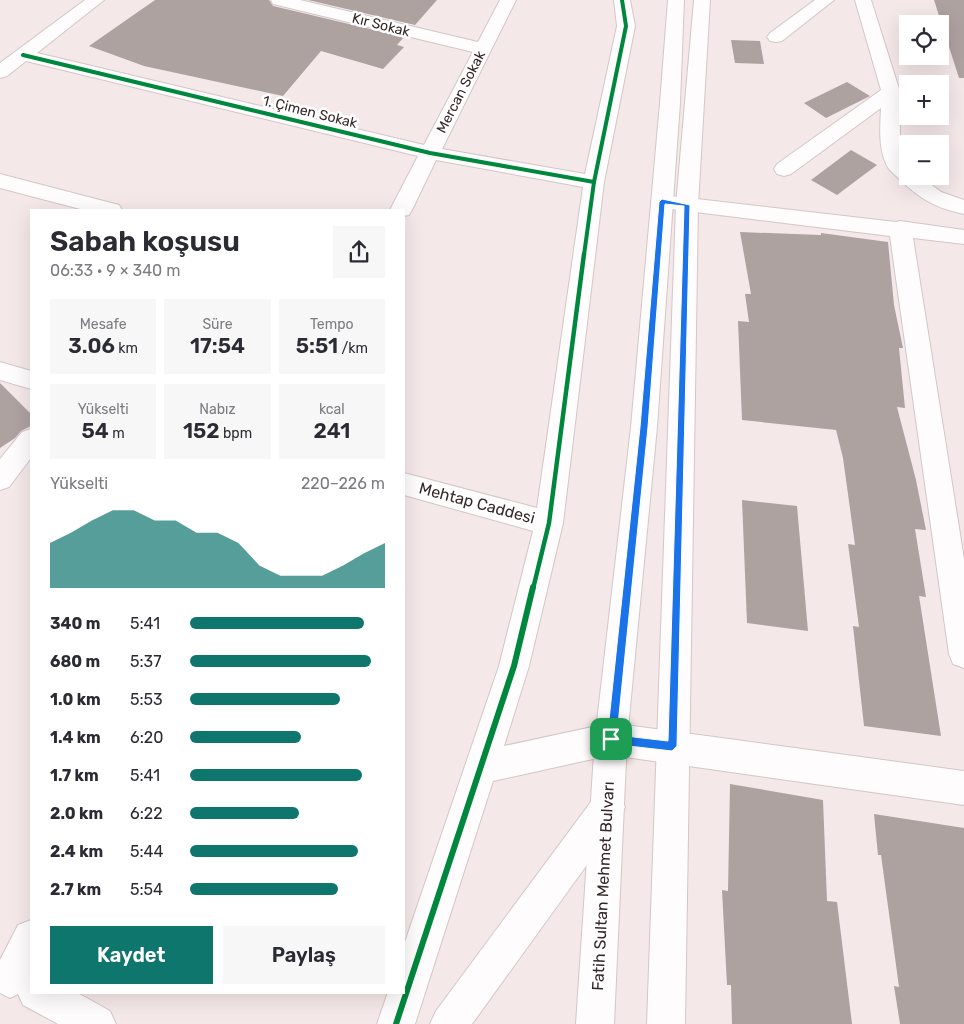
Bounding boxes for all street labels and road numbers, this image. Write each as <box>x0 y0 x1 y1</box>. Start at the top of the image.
street label: Kır Sokak <box>350 10 412 41</box>
street label: Mercan Sokak <box>433 47 489 136</box>
street label: 1. Çimen Sokak <box>261 92 360 132</box>
street label: Mehtap Caddesi <box>417 478 537 528</box>
street label: Fatih Sultan Mehmet Bulvarı <box>588 781 618 991</box>

